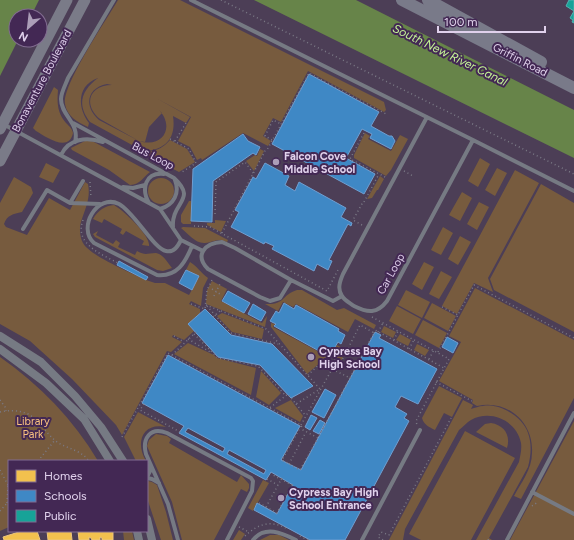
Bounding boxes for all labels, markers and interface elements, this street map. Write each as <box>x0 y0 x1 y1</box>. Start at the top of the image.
north arrow <box>8 8 48 48</box>
scale bar <box>438 8 545 34</box>
text: 100 m <box>444 15 478 29</box>
water label: South New River Canal <box>390 21 510 89</box>
street label: Bonaventure Boulevard <box>9 28 75 134</box>
text: N <box>17 29 30 44</box>
street label: Griffin Road <box>491 41 549 79</box>
street label: Bus Loop <box>130 140 177 173</box>
place label: Falcon Cove Middle School <box>284 150 356 176</box>
marker: Falcon Cove Middle School <box>271 157 281 167</box>
street label: Car Loop <box>374 251 408 297</box>
place label: Cypress Bay High School <box>319 345 382 371</box>
marker: Cypress Bay High School <box>306 352 316 362</box>
park label: Library Park <box>16 415 50 441</box>
legend <box>8 460 148 532</box>
text: Homes <box>44 469 83 483</box>
place label: Cypress Bay High School Entrance <box>289 486 378 512</box>
text: Schools <box>44 489 87 503</box>
marker: Cypress Bay High School Entrance <box>276 493 286 503</box>
text: Public <box>44 509 77 523</box>

